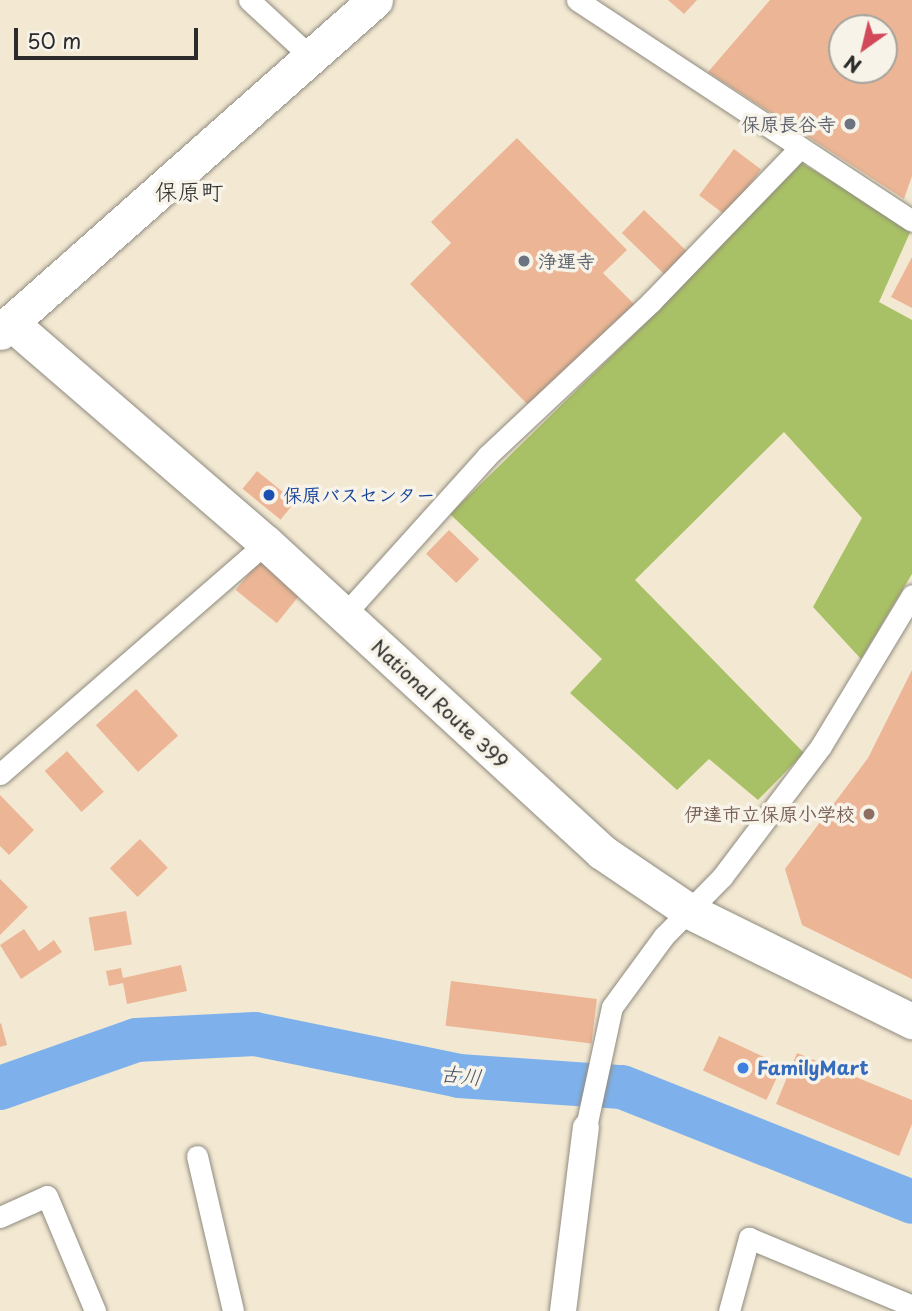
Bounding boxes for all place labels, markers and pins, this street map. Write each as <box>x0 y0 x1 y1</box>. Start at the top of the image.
place label: 保原長谷寺 <box>741 113 836 135</box>
marker: 保原長谷寺 <box>842 116 858 132</box>
place label: 浄運寺 <box>538 250 595 272</box>
marker: 浄運寺 <box>516 253 532 269</box>
place label: 保原バスセンター <box>283 484 435 506</box>
marker: 保原バスセンター <box>261 487 277 503</box>
place label: 伊達市立保原小学校 <box>684 803 855 825</box>
marker: 伊達市立保原小学校 <box>861 806 877 822</box>
place label: FamilyMart <box>757 1057 869 1079</box>
marker: FamilyMart <box>735 1060 751 1076</box>

